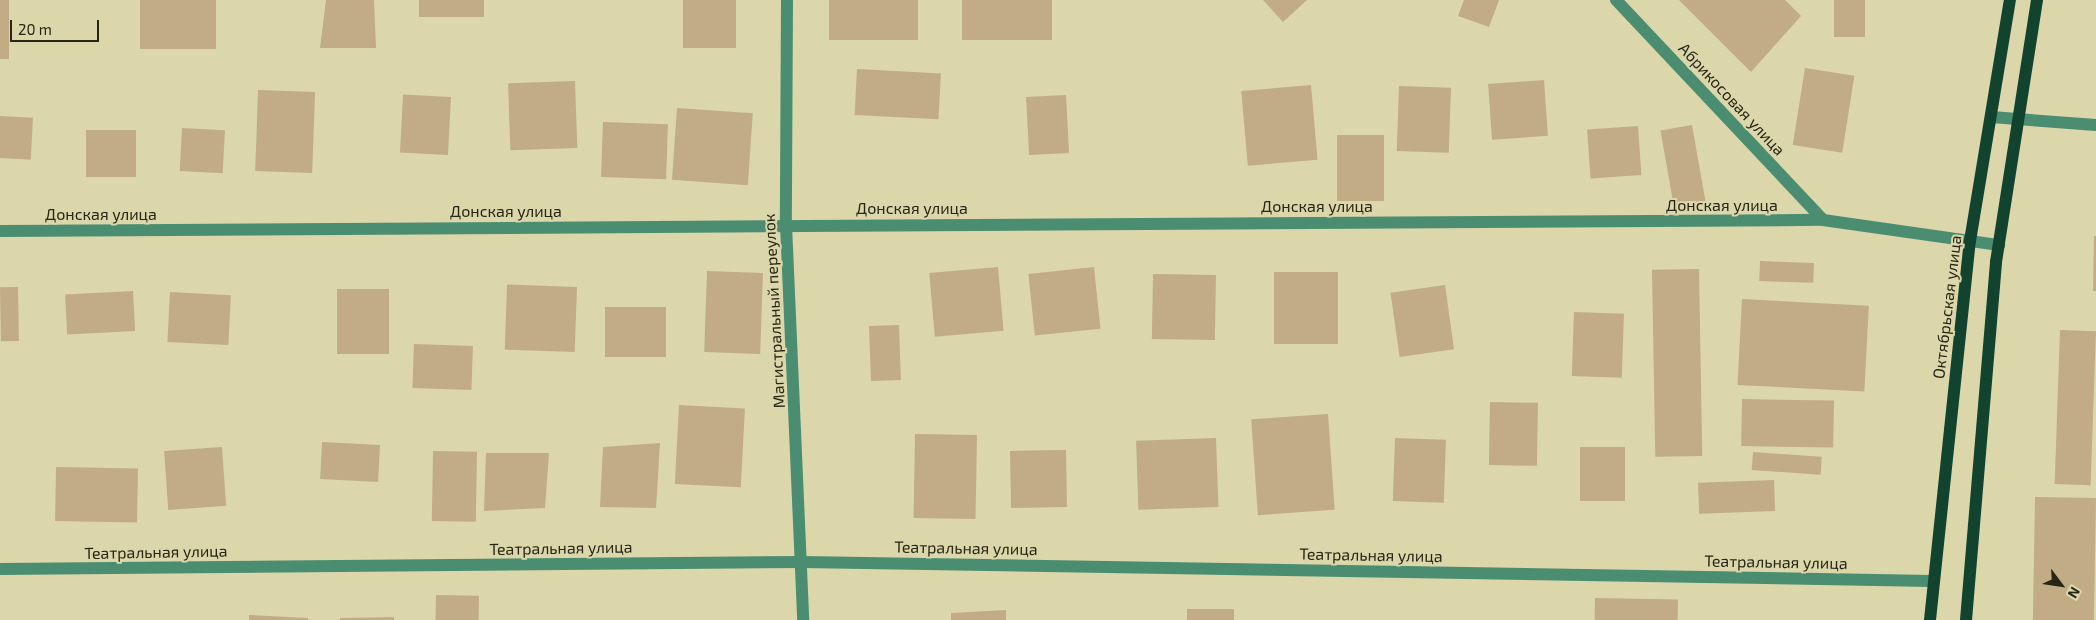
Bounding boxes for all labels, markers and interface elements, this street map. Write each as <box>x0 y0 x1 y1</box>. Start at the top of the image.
scale bar <box>12 10 101 42</box>
text: 20 m <box>18 20 52 38</box>
street label: Абрикосовая улица <box>1675 39 1789 159</box>
street label: Донская улица <box>1666 195 1778 215</box>
street label: Донская улица <box>1261 196 1373 216</box>
street label: Донская улица <box>856 198 968 218</box>
street label: Донская улица <box>450 201 562 221</box>
street label: Донская улица <box>45 204 157 224</box>
street label: Магистральный переулок <box>759 213 789 409</box>
street label: Октябрьская улица <box>1929 234 1965 380</box>
street label: Театральная улица <box>489 537 633 559</box>
street label: Театральная улица <box>894 537 1038 559</box>
street label: Театральная улица <box>84 541 228 563</box>
street label: Театральная улица <box>1299 544 1443 566</box>
street label: Театральная улица <box>1704 551 1848 573</box>
north arrow <box>2036 560 2086 610</box>
text: N <box>2064 584 2084 602</box>

